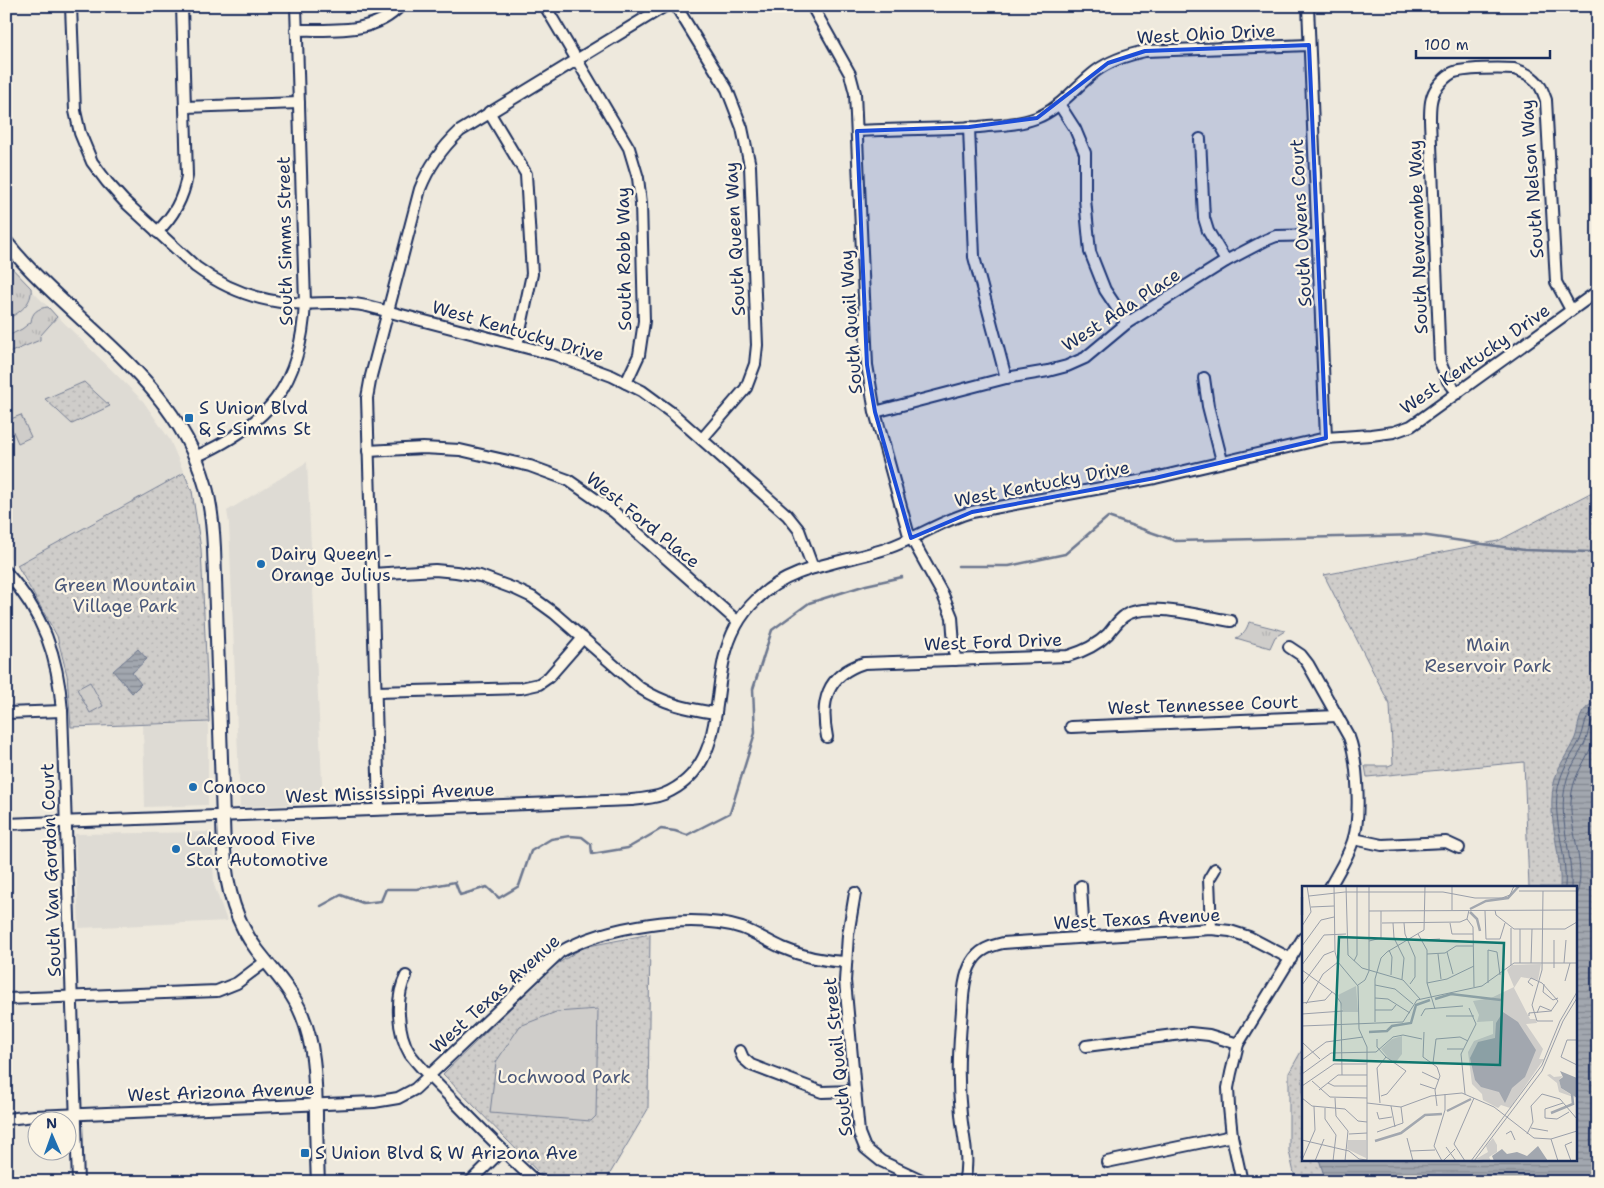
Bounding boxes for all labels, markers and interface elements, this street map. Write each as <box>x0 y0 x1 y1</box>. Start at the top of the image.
street label: West Ohio Drive <box>1136 18 1276 50</box>
scale bar <box>1416 28 1550 60</box>
text: 100 m <box>1424 35 1469 55</box>
street label: South Nelson Way <box>1514 99 1550 259</box>
street label: South Owens Court <box>1285 138 1317 308</box>
street label: South Newcombe Way <box>1403 139 1433 335</box>
street label: South Simms Street <box>272 156 298 326</box>
street label: South Queen Way <box>719 161 751 317</box>
street label: South Robb Way <box>611 187 637 331</box>
street label: South Quail Way <box>834 249 868 395</box>
street label: West Ada Place <box>1057 263 1185 357</box>
street label: West Kentucky Drive <box>429 295 607 367</box>
street label: West Kentucky Drive <box>1395 298 1555 420</box>
place label: S Union Blvd & S Simms St <box>199 396 311 441</box>
marker: S Union Blvd & S Simms St <box>183 412 195 424</box>
street label: West Kentucky Drive <box>952 455 1132 513</box>
street label: West Ford Place <box>581 467 705 573</box>
place label: Dairy Queen - Orange Julius <box>271 542 392 587</box>
marker: Dairy Queen - Orange Julius <box>255 558 267 570</box>
park label: Green Mountain Village Park <box>54 573 196 618</box>
street label: West Ford Drive <box>923 628 1063 656</box>
park label: Main Reservoir Park <box>1424 633 1552 678</box>
street label: West Tennessee Court <box>1107 690 1299 720</box>
street label: South Van Gordon Court <box>35 763 67 977</box>
place label: Conoco <box>203 775 266 799</box>
street label: West Mississippi Avenue <box>285 777 495 809</box>
marker: Conoco <box>187 781 199 793</box>
place label: Lakewood Five Star Automotive <box>186 827 329 872</box>
marker: Lakewood Five Star Automotive <box>170 843 182 855</box>
inset map <box>1302 886 1576 1160</box>
street label: West Texas Avenue <box>1053 903 1221 935</box>
street label: West Texas Avenue <box>425 929 565 1059</box>
street label: South Quail Street <box>818 976 858 1138</box>
park label: Lochwood Park <box>497 1065 631 1089</box>
street label: West Arizona Avenue <box>127 1077 315 1107</box>
north arrow <box>28 1110 78 1160</box>
text: N <box>46 1114 57 1132</box>
place label: S Union Blvd & W Arizona Ave <box>315 1141 578 1165</box>
marker: S Union Blvd & W Arizona Ave <box>299 1147 311 1159</box>

